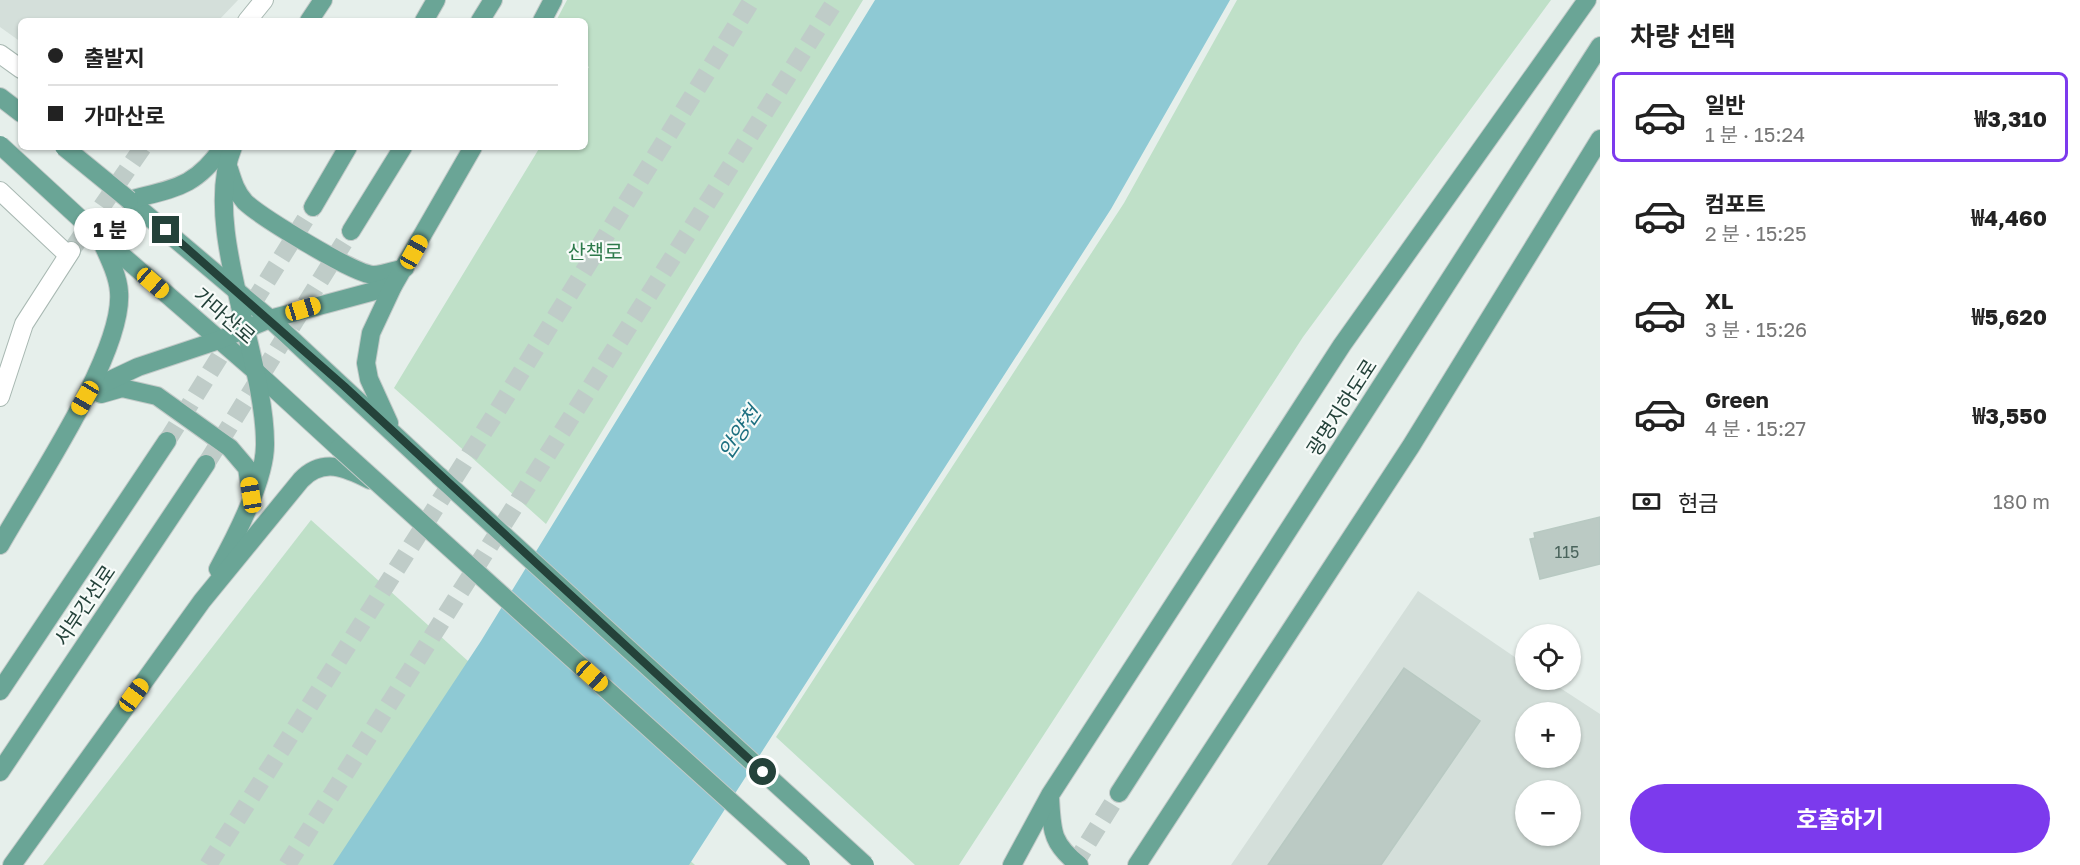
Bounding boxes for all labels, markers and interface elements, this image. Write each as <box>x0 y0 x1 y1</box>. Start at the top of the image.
text: 차량 선택 <box>1630 20 1736 52</box>
text: 출발지 <box>84 44 145 71</box>
icon: car <box>1633 90 1687 144</box>
text: 일반 <box>1705 91 1745 118</box>
text: 가마산로 <box>84 102 165 129</box>
text: ₩3,310 <box>1975 105 2047 132</box>
text: 1 분 · 15:24 <box>1705 122 1805 146</box>
icon: car <box>1633 189 1687 243</box>
text: 컴포트 <box>1705 190 1766 217</box>
text: ₩4,460 <box>1971 204 2047 231</box>
callout: 1 분 <box>73 209 145 251</box>
route end <box>152 216 179 243</box>
text: 1 분 <box>93 217 127 241</box>
text: 2 분 · 15:25 <box>1705 221 1807 245</box>
car <box>397 232 431 272</box>
park label: 산책로 <box>567 239 623 263</box>
car <box>134 264 172 302</box>
street label: 가마산로 <box>189 282 261 348</box>
text: XL <box>1705 287 1733 314</box>
icon: car <box>1633 288 1687 342</box>
car <box>283 295 323 323</box>
text: ₩5,620 <box>1972 303 2047 330</box>
text: 3 분 · 15:26 <box>1705 317 1807 341</box>
street label: 광명지하도로 <box>1301 354 1381 460</box>
car <box>68 378 102 418</box>
text: Green <box>1705 386 1769 413</box>
icon: car <box>1633 387 1687 441</box>
water label: 안양천 <box>712 398 767 463</box>
text: ₩3,550 <box>1972 402 2047 429</box>
text: 4 분 · 15:27 <box>1705 416 1806 440</box>
car <box>239 476 263 514</box>
icon: cash <box>1630 485 1663 518</box>
text: 현금 <box>1678 489 1718 516</box>
text: 180 m <box>1993 489 2050 513</box>
house number: 115 <box>1555 542 1579 562</box>
street label: 서부간선로 <box>48 560 120 650</box>
map controls <box>1515 624 1581 846</box>
button: locate <box>1515 624 1581 690</box>
car <box>573 657 611 695</box>
car <box>116 675 152 715</box>
button: + <box>1515 702 1581 768</box>
route start <box>749 758 776 785</box>
button: − <box>1515 780 1581 846</box>
button: 호출하기 <box>1630 784 2050 853</box>

